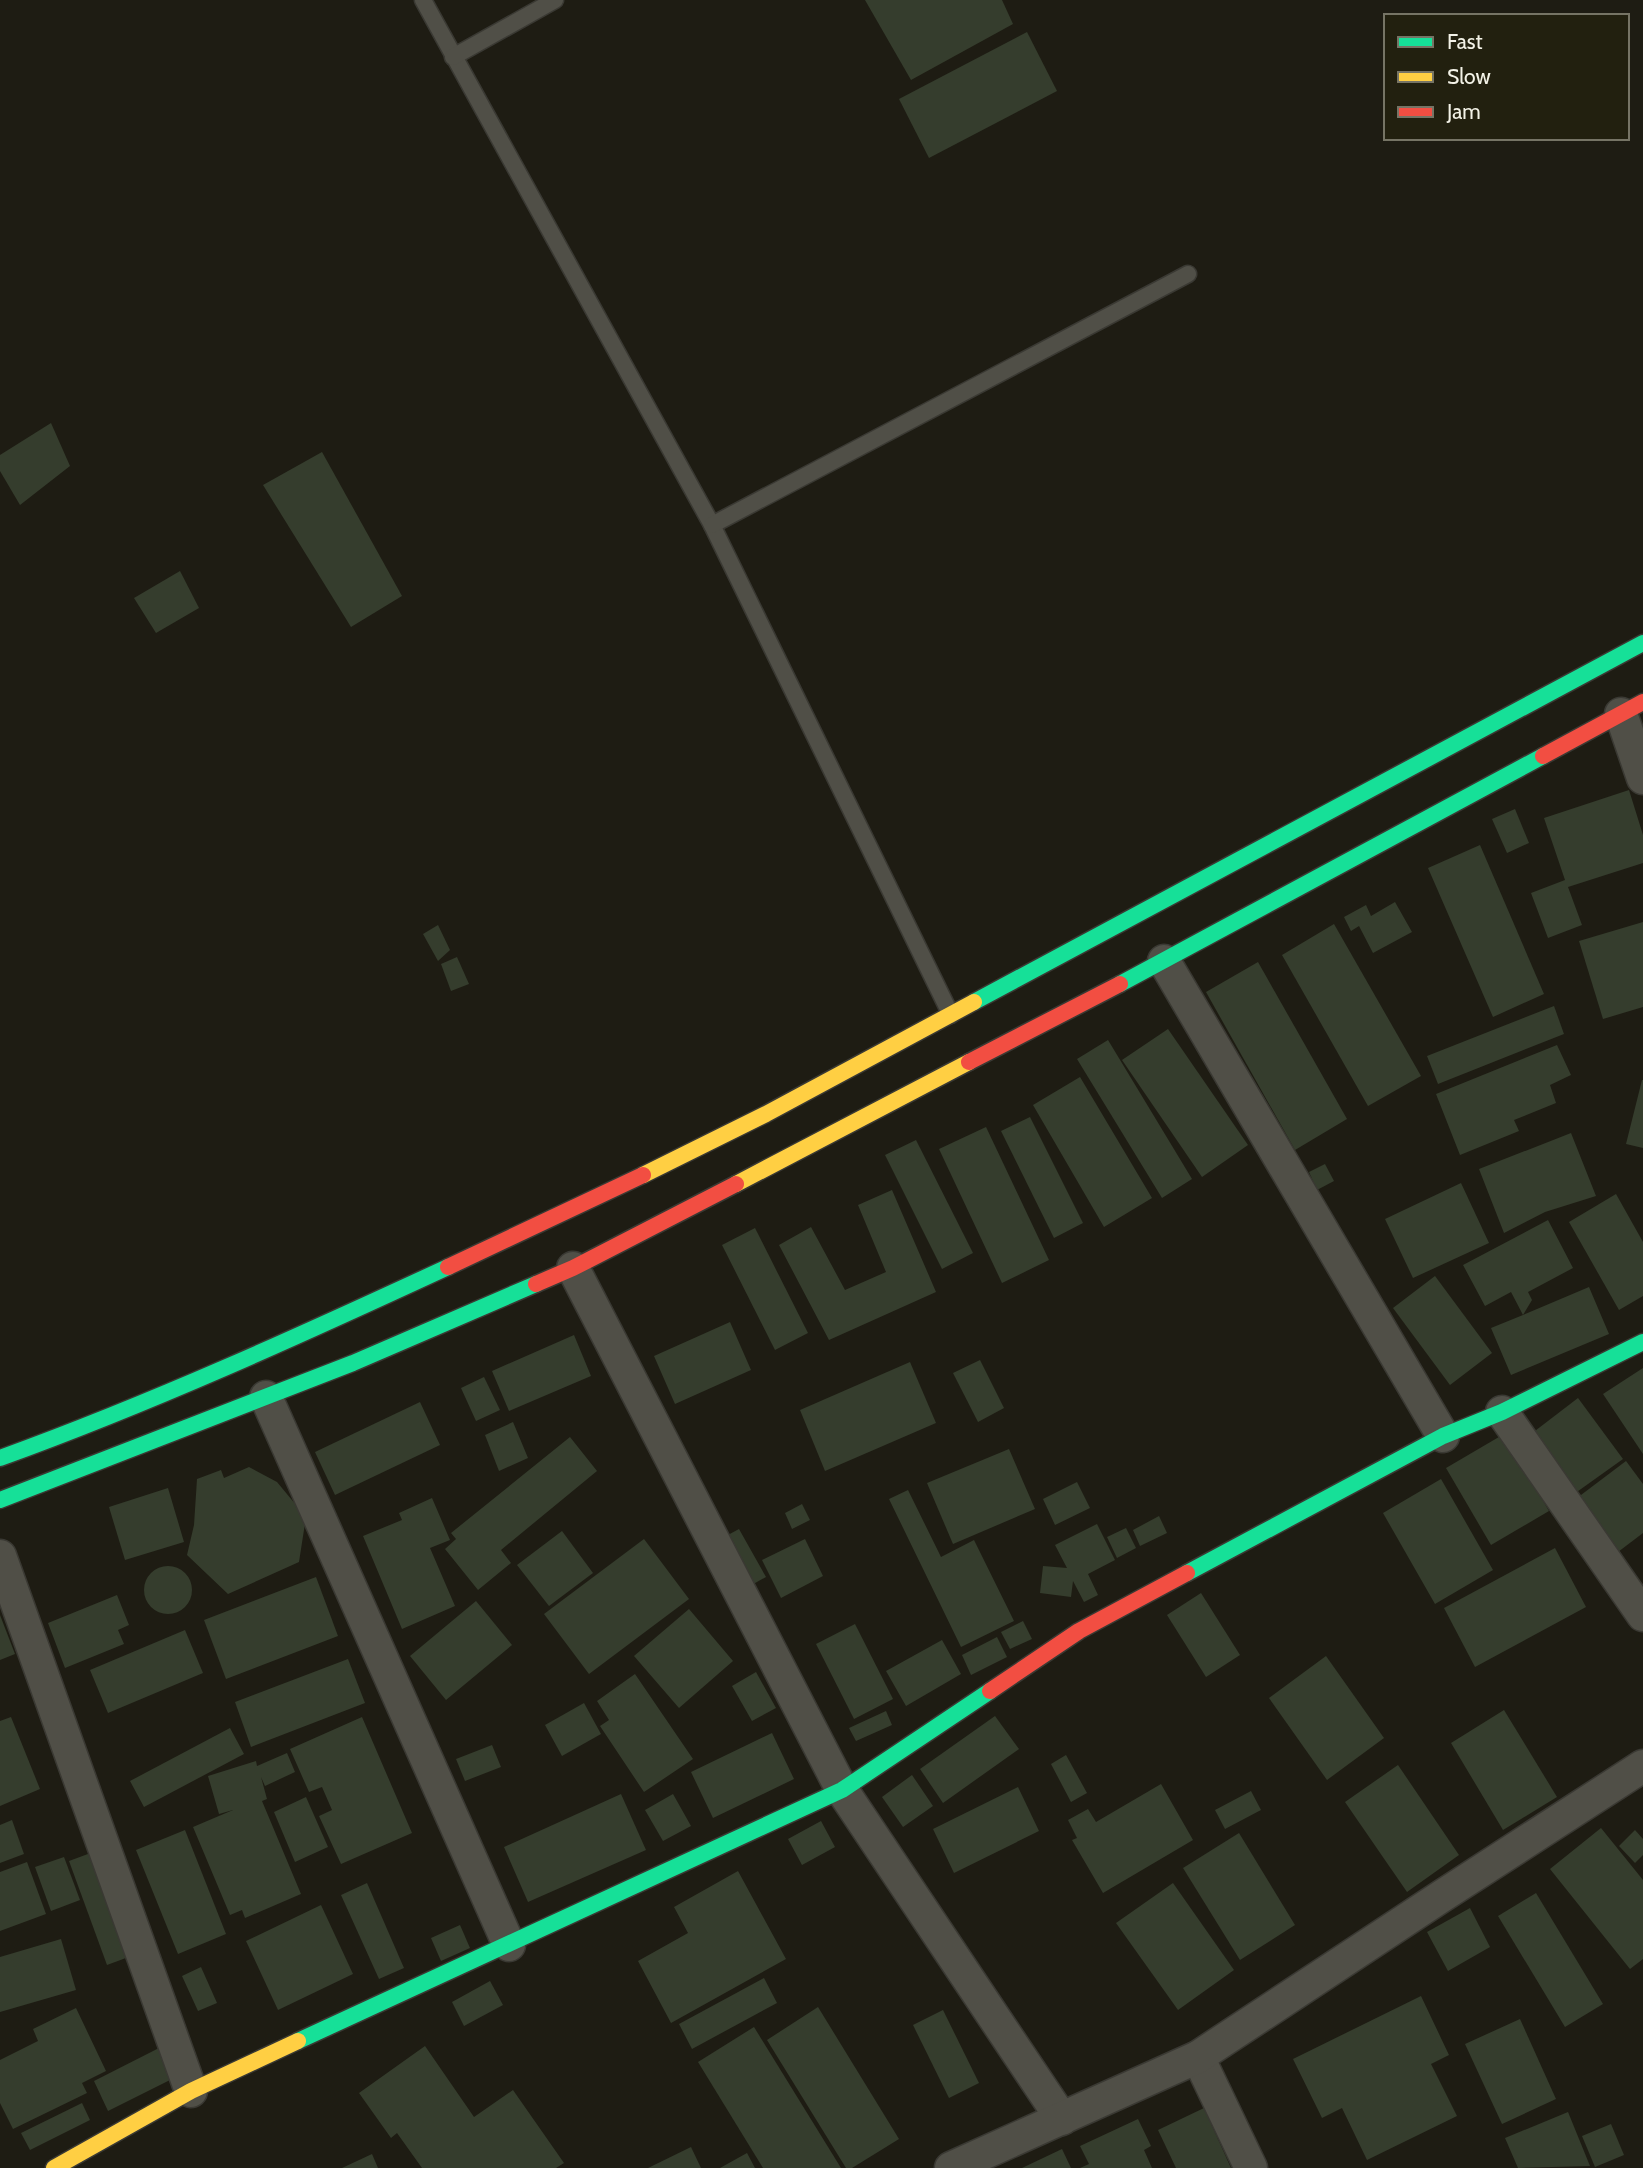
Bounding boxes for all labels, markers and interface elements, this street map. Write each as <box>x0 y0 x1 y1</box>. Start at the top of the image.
legend <box>1384 14 1629 140</box>
text: Fast <box>1447 29 1483 54</box>
text: Slow <box>1447 64 1491 89</box>
text: Jam <box>1446 99 1481 124</box>

